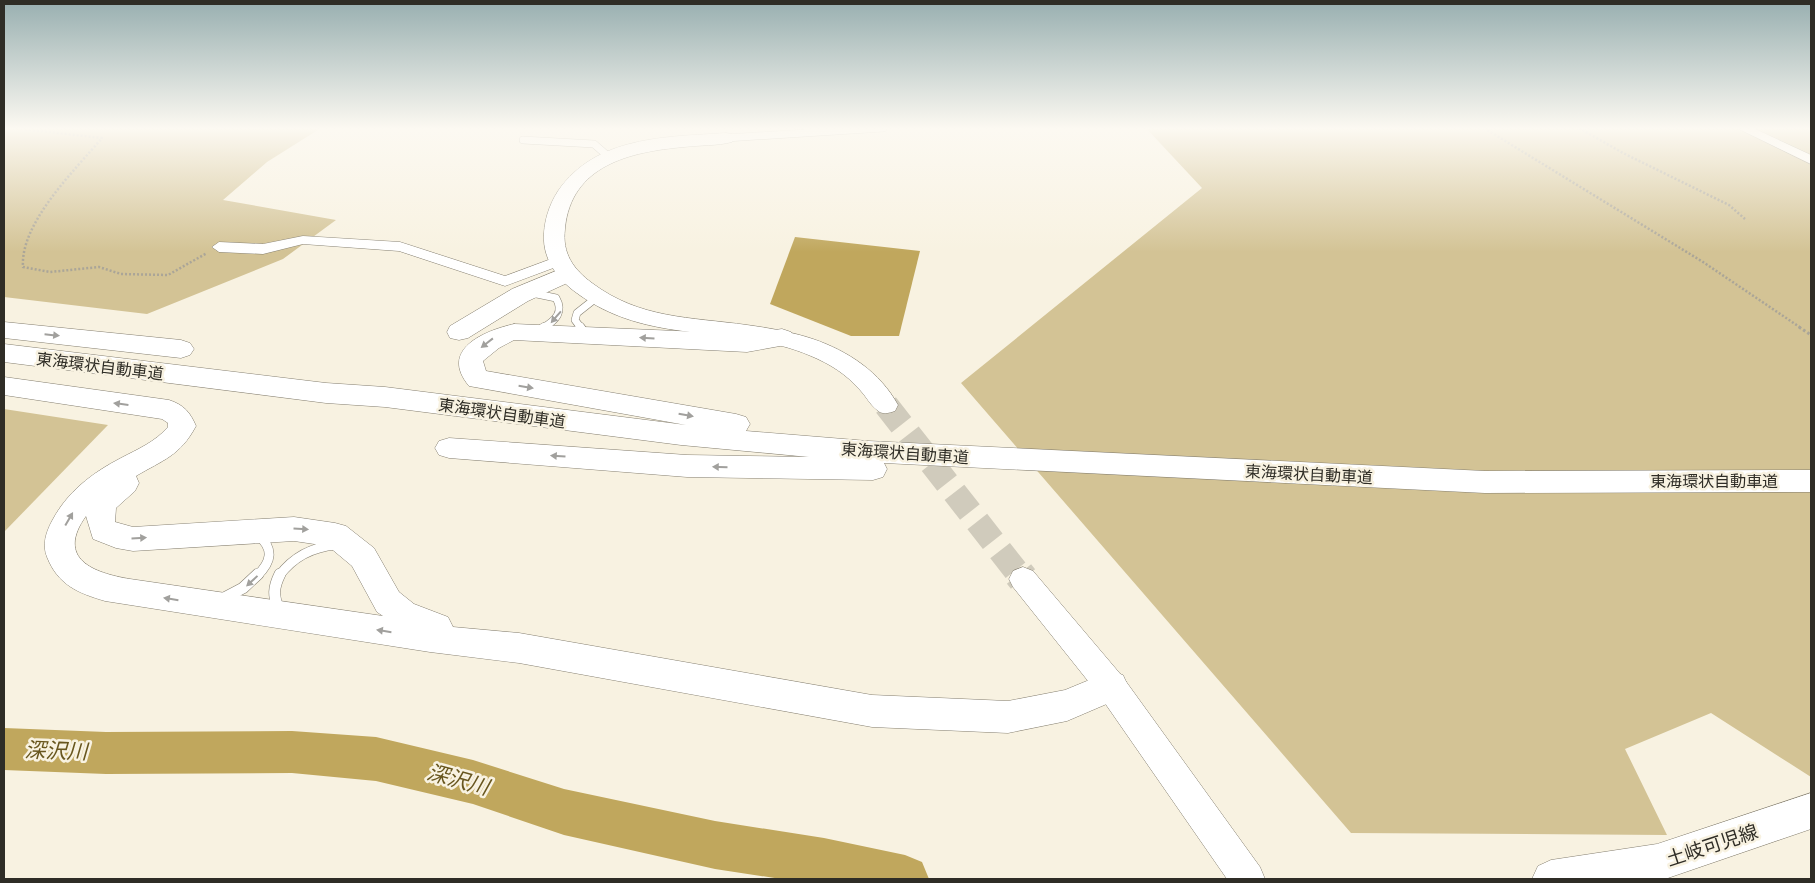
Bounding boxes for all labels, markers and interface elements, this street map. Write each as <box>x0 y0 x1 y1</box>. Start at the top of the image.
one-way arrow <box>550 311 561 324</box>
one-way arrow <box>45 331 61 339</box>
one-way arrow <box>638 333 654 341</box>
one-way arrow <box>480 338 494 348</box>
street label: 東海環状自動車道 <box>35 348 165 383</box>
one-way arrow <box>519 383 535 391</box>
street label: 東海環状自動車道 <box>437 394 567 431</box>
one-way arrow <box>112 399 128 407</box>
one-way arrow <box>679 411 695 419</box>
street label: 東海環状自動車道 <box>841 439 970 466</box>
one-way arrow <box>550 451 566 459</box>
street label: 東海環状自動車道 <box>1245 461 1373 486</box>
one-way arrow <box>712 462 728 470</box>
street label: 東海環状自動車道 <box>1650 471 1778 490</box>
one-way arrow <box>65 511 73 526</box>
one-way arrow <box>293 526 309 534</box>
one-way arrow <box>131 533 147 541</box>
one-way arrow <box>246 575 258 587</box>
one-way arrow <box>163 595 179 603</box>
one-way arrow <box>375 627 391 635</box>
water label: 深沢川 <box>24 736 90 763</box>
water label: 深沢川 <box>425 758 494 799</box>
street label: 土岐可児線 <box>1663 819 1761 870</box>

